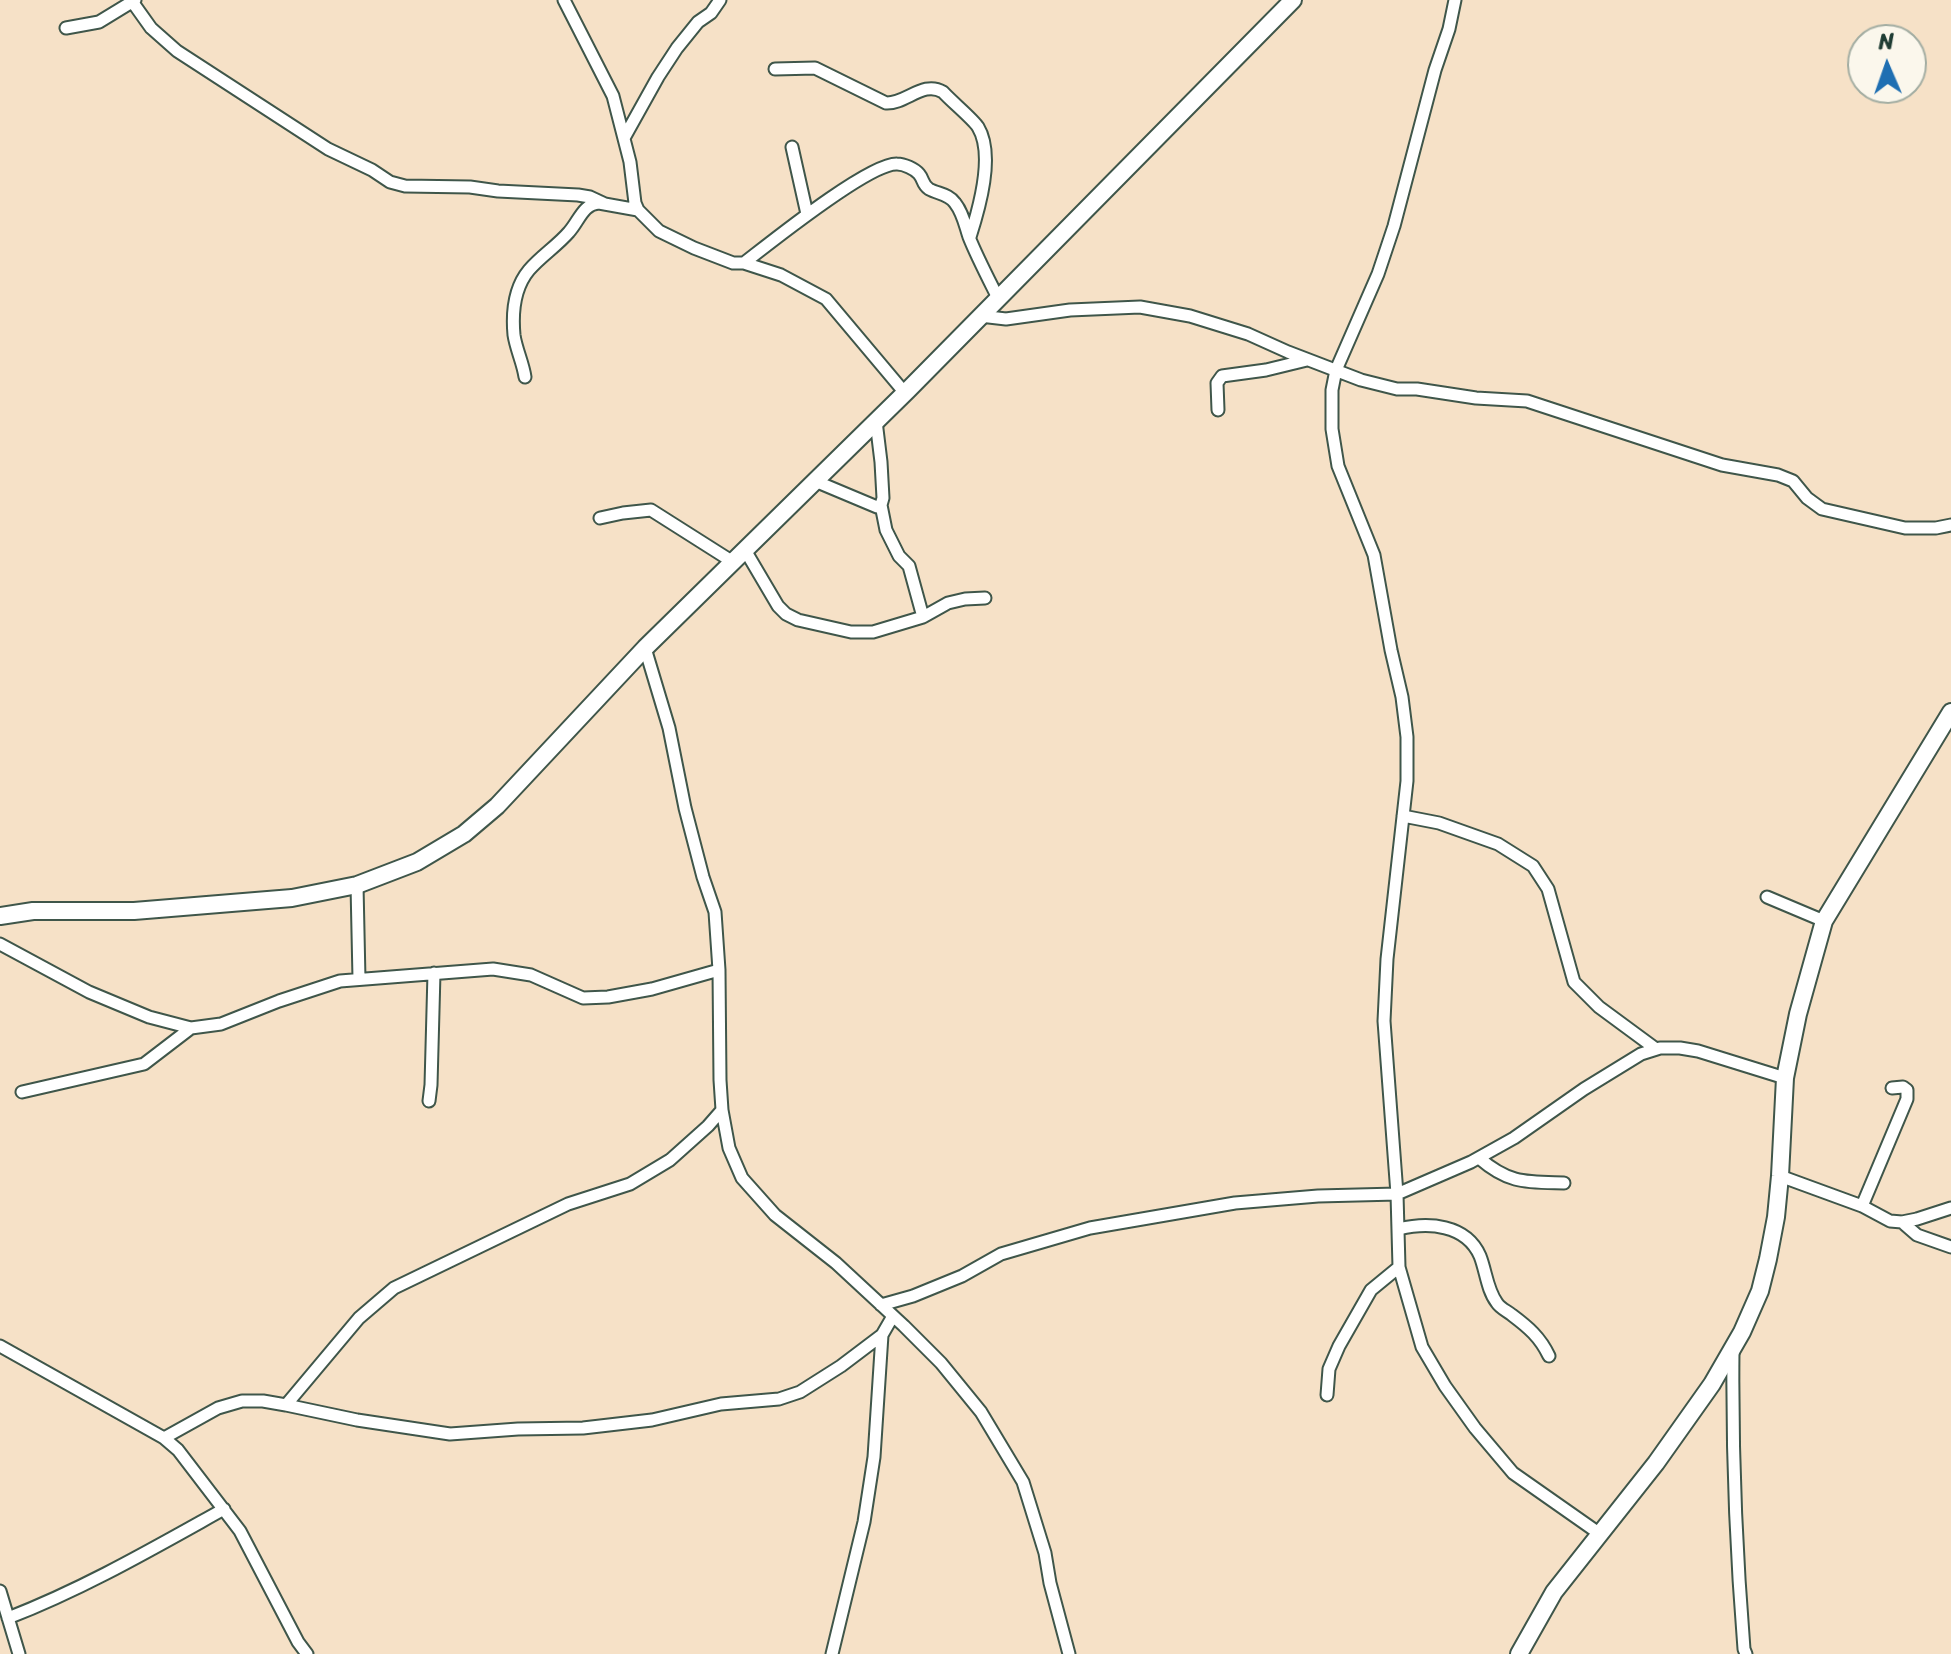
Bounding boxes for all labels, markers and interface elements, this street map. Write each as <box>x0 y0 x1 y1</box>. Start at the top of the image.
text: N <box>1878 22 1895 61</box>
north arrow <box>1847 24 1927 104</box>

